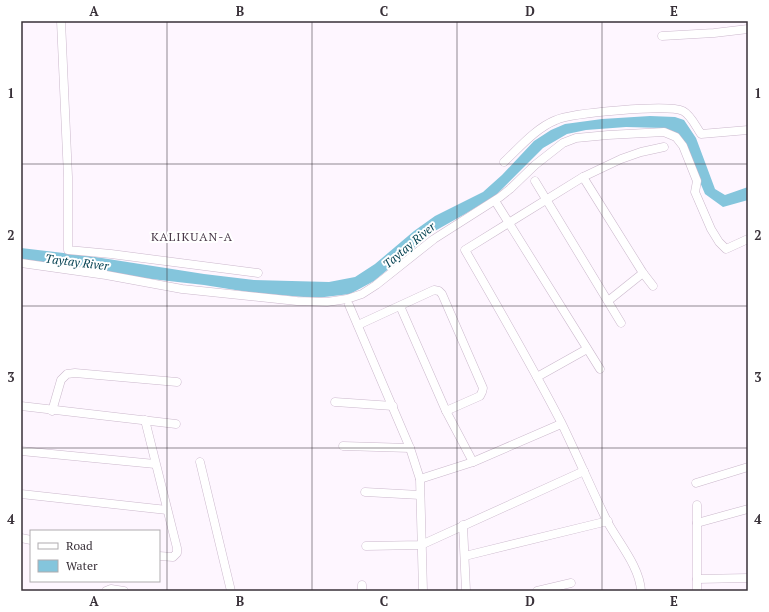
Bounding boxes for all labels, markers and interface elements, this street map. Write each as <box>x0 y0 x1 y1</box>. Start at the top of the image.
text: A <box>89 2 99 20</box>
text: B <box>236 2 244 20</box>
text: C <box>380 2 388 20</box>
text: D <box>525 2 535 20</box>
text: E <box>670 2 678 20</box>
text: 1 <box>7 84 15 102</box>
text: 1 <box>754 84 762 102</box>
water label: Taytay River <box>380 218 439 271</box>
text: 2 <box>7 226 15 244</box>
text: 2 <box>754 226 762 244</box>
district label: KALIKUAN-A <box>151 229 233 244</box>
water label: Taytay River <box>44 251 111 273</box>
text: 3 <box>7 368 15 386</box>
text: 3 <box>754 368 762 386</box>
text: 4 <box>7 510 15 528</box>
text: 4 <box>754 510 762 528</box>
legend <box>30 530 160 582</box>
text: Road <box>66 538 93 553</box>
text: Water <box>66 558 98 573</box>
text: A <box>89 592 99 610</box>
text: B <box>236 592 244 610</box>
text: C <box>380 592 388 610</box>
text: D <box>525 592 535 610</box>
text: E <box>670 592 678 610</box>

